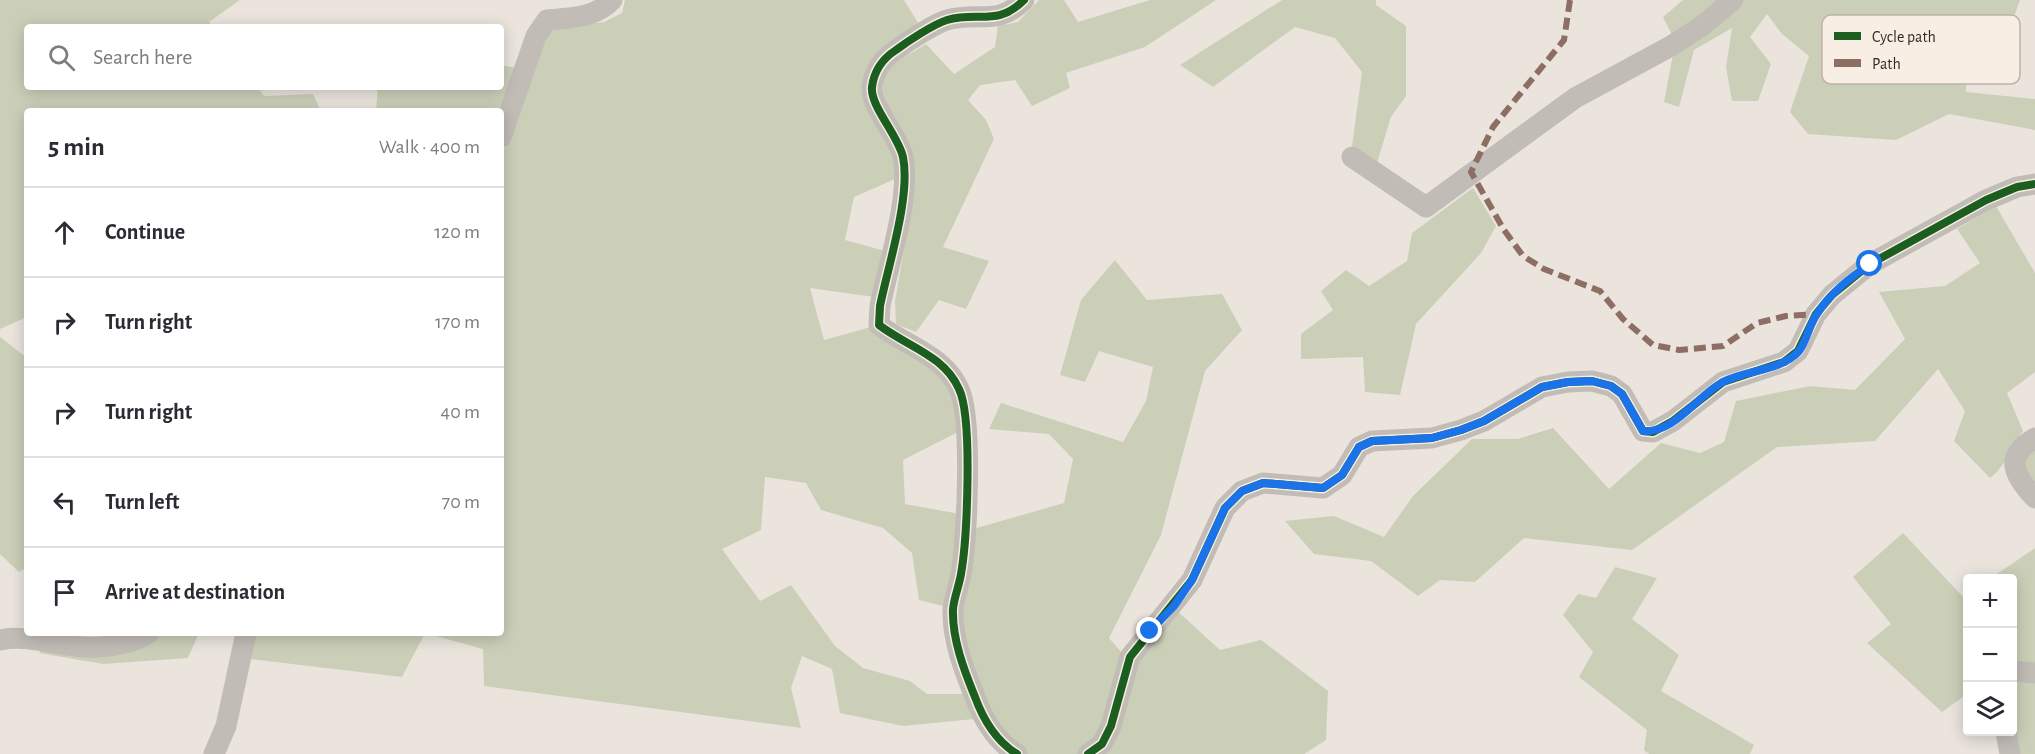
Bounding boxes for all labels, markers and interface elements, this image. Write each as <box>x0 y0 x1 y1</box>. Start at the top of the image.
legend <box>1822 15 2020 84</box>
search box <box>24 24 504 90</box>
text: Cycle path <box>1872 29 1936 46</box>
icon: search <box>45 41 78 74</box>
text: Search here <box>93 46 192 68</box>
text: Path <box>1872 56 1901 72</box>
text: 5 min <box>48 134 105 160</box>
text: Walk · 400 m <box>379 137 480 157</box>
icon: ahead <box>48 216 81 249</box>
text: Continue <box>105 221 185 243</box>
text: 120 m <box>434 222 480 242</box>
route start <box>1856 250 1882 276</box>
icon: right <box>48 306 81 339</box>
text: Turn right <box>105 311 192 333</box>
text: 170 m <box>435 312 480 332</box>
icon: right <box>48 396 81 429</box>
text: Turn right <box>105 401 192 423</box>
text: 40 m <box>441 402 480 422</box>
icon: left <box>48 486 81 519</box>
text: Turn left <box>105 491 179 513</box>
text: 70 m <box>442 492 480 512</box>
map controls <box>1963 574 2017 736</box>
button: + <box>1963 574 2017 628</box>
icon: arrive <box>48 576 81 609</box>
text: Arrive at destination <box>105 581 285 603</box>
route end <box>1136 617 1162 643</box>
button: − <box>1963 628 2017 682</box>
button: layers <box>1963 682 2017 736</box>

